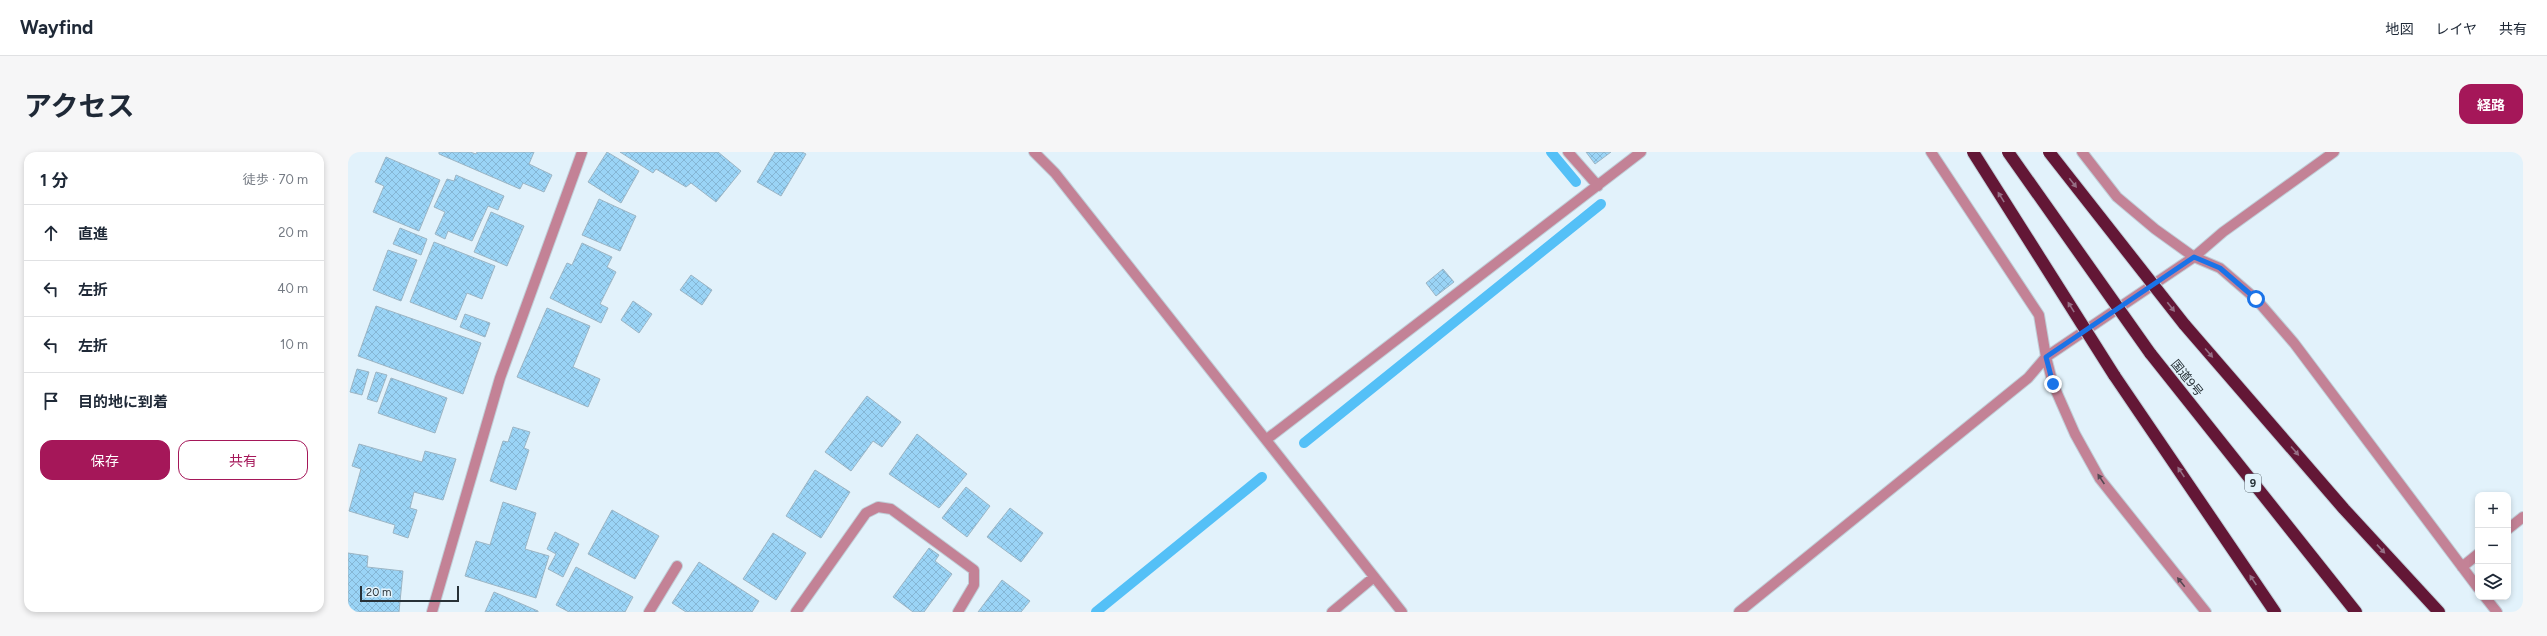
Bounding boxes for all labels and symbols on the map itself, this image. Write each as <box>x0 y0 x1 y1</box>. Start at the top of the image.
one-way arrow <box>2069 177 2077 188</box>
one-way arrow <box>1998 191 2005 203</box>
route start <box>2247 290 2265 308</box>
one-way arrow <box>2166 301 2175 312</box>
one-way arrow <box>2067 302 2075 312</box>
one-way arrow <box>2205 348 2214 358</box>
street label: 国道9号 <box>2168 357 2206 399</box>
route end <box>2044 375 2062 393</box>
one-way arrow <box>2290 446 2299 456</box>
one-way arrow <box>2177 466 2185 477</box>
one-way arrow <box>2097 474 2105 484</box>
road number: 9 <box>2245 474 2261 492</box>
one-way arrow <box>2376 543 2385 554</box>
one-way arrow <box>2249 574 2257 585</box>
one-way arrow <box>2177 576 2186 587</box>
scale bar <box>360 584 459 603</box>

